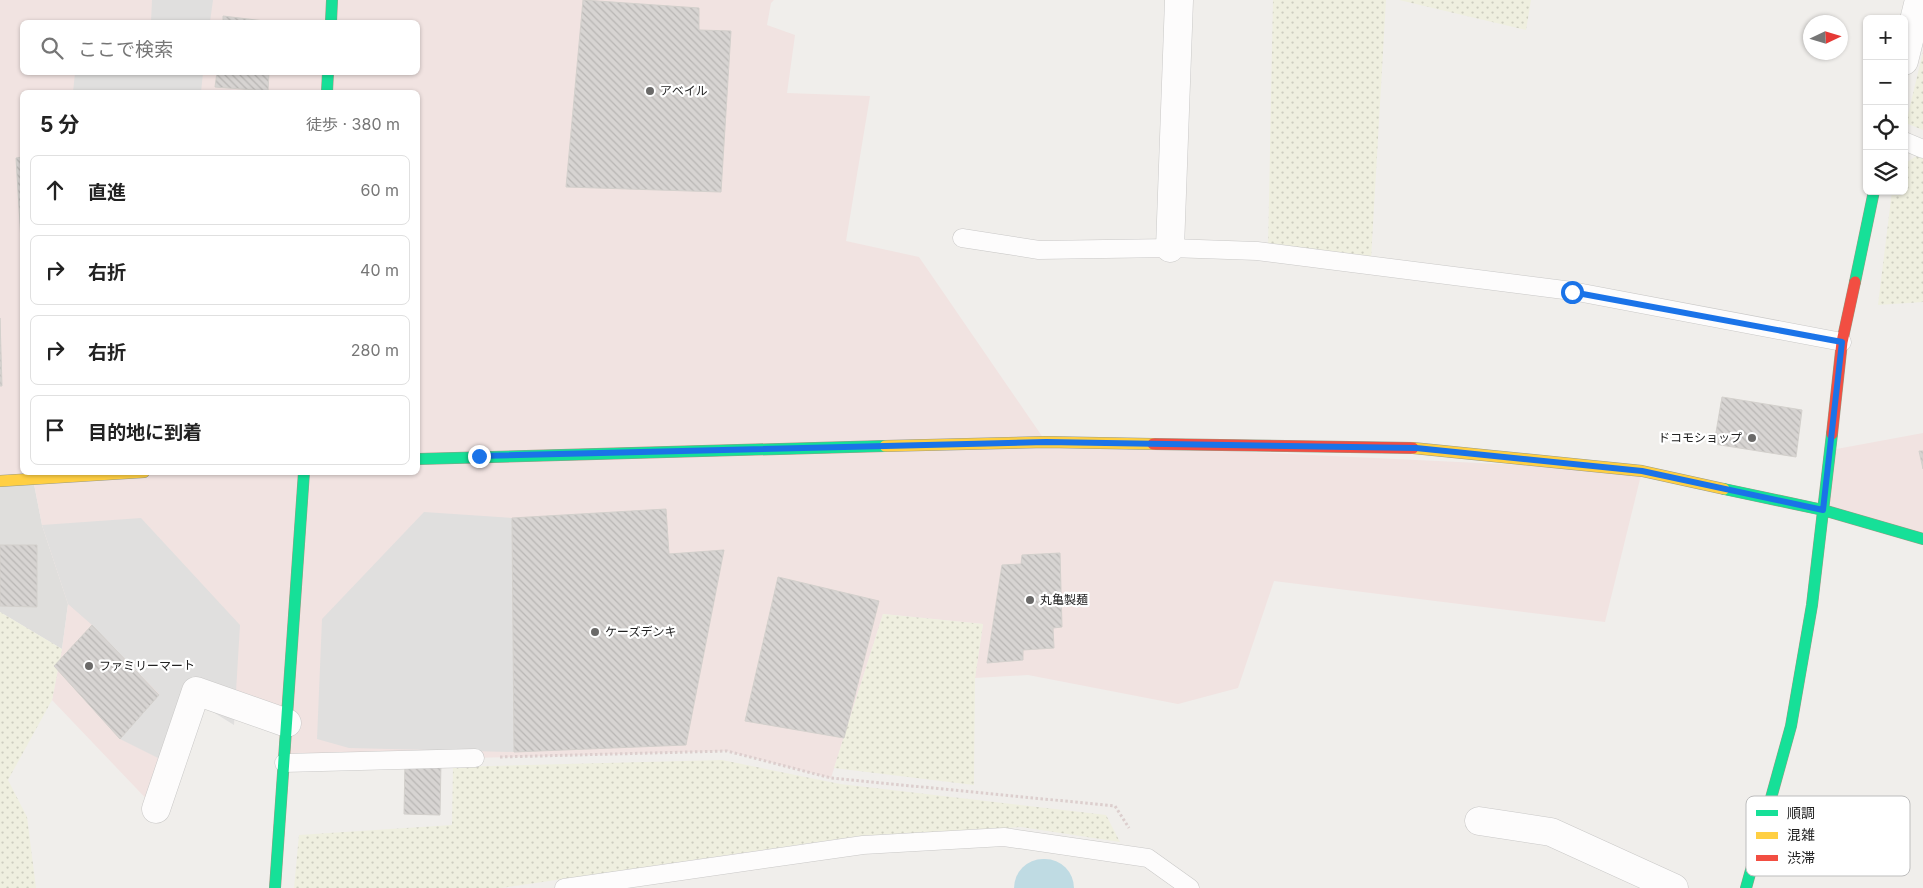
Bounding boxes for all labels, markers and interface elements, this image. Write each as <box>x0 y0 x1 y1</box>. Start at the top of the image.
north arrow <box>1803 15 1848 60</box>
map controls <box>1863 15 1908 195</box>
button: + <box>1863 15 1908 60</box>
search box <box>20 20 420 75</box>
icon: search <box>38 34 66 62</box>
text: ここで検索 <box>78 38 173 61</box>
button: − <box>1863 60 1908 105</box>
place label: アベイル <box>660 83 708 98</box>
marker: アベイル <box>644 85 656 97</box>
button: locate <box>1863 105 1908 150</box>
text: 5 分 <box>40 112 79 137</box>
text: 徒歩 · 380 m <box>306 114 400 134</box>
button: layers <box>1863 150 1908 195</box>
icon: ahead <box>41 176 69 204</box>
text: 60 m <box>360 180 399 200</box>
text: 直進 <box>88 181 126 204</box>
icon: right <box>41 256 69 284</box>
text: 40 m <box>360 260 399 280</box>
text: 右折 <box>88 261 126 284</box>
route start <box>1561 281 1584 304</box>
icon: right <box>41 336 69 364</box>
text: 280 m <box>351 340 399 360</box>
text: 右折 <box>88 341 126 364</box>
icon: arrive <box>41 416 69 444</box>
text: 目的地に到着 <box>88 421 202 444</box>
place label: ドコモショップ <box>1658 430 1742 445</box>
marker: ドコモショップ <box>1746 432 1758 444</box>
route end <box>468 445 491 468</box>
place label: 丸亀製麺 <box>1040 592 1088 607</box>
marker: 丸亀製麺 <box>1024 594 1036 606</box>
place label: ケーズデンキ <box>605 624 676 639</box>
marker: ケーズデンキ <box>589 626 601 638</box>
place label: ファミリーマート <box>99 658 195 673</box>
marker: ファミリーマート <box>83 660 95 672</box>
legend <box>1746 796 1910 876</box>
text: 順調 <box>1787 804 1815 821</box>
text: 混雑 <box>1787 826 1815 843</box>
text: 渋滞 <box>1787 849 1815 866</box>

